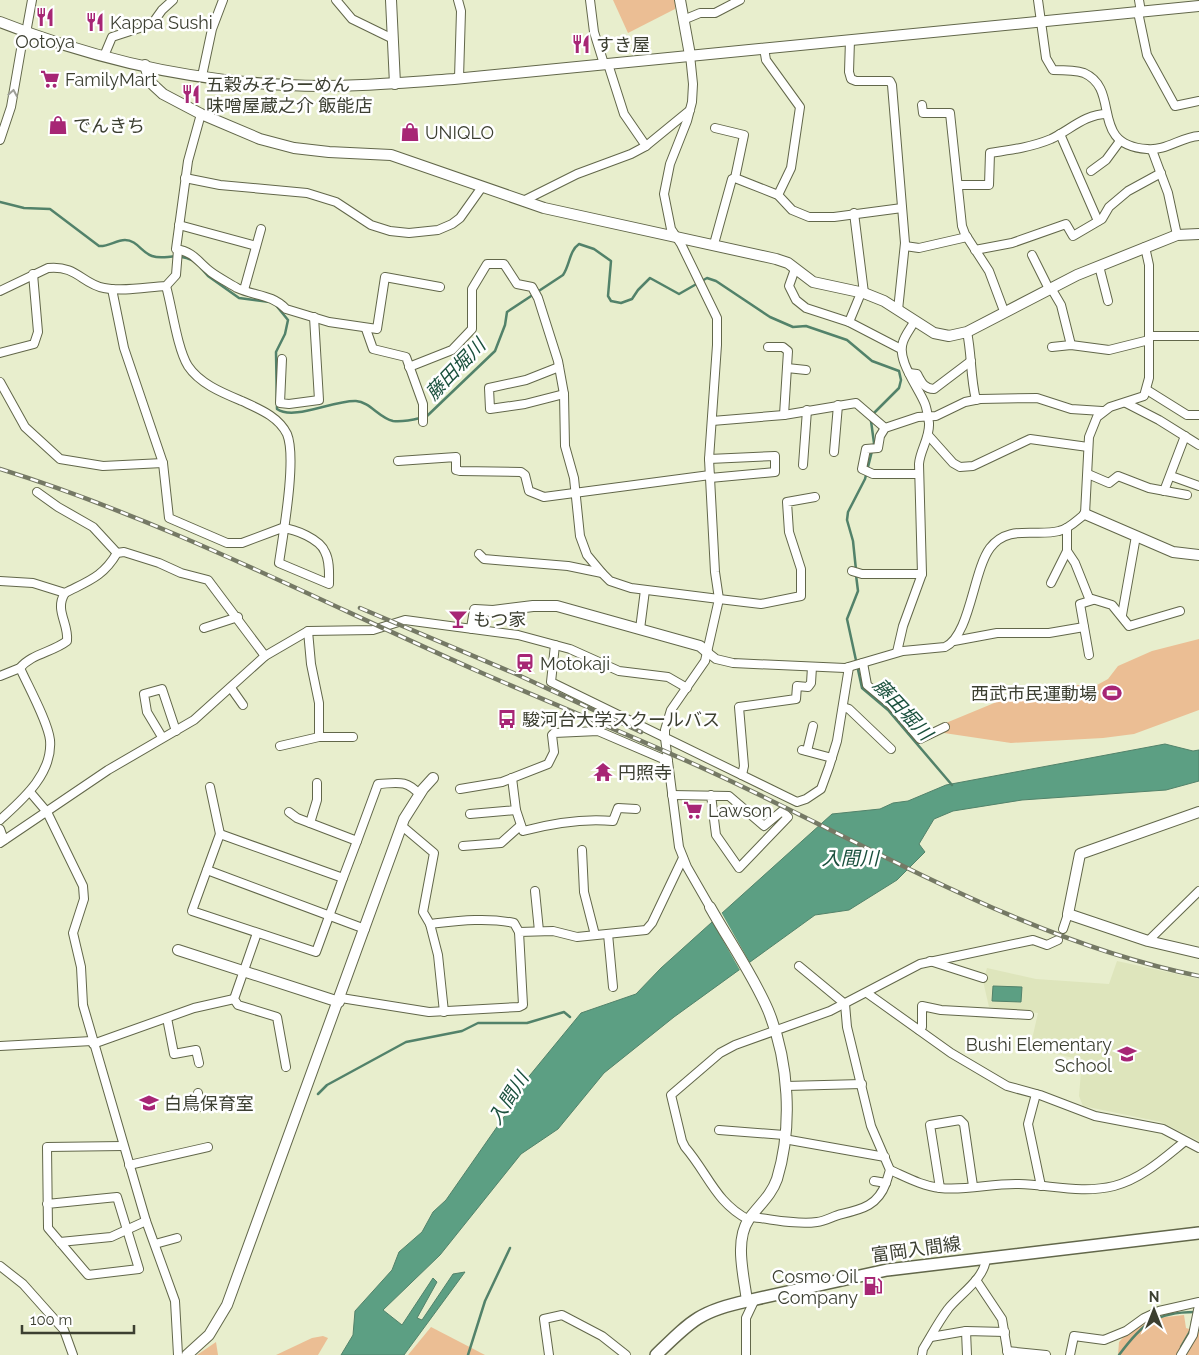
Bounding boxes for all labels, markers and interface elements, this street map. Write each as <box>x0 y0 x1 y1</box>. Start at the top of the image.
restaurant icon: Ootoya <box>34 6 56 28</box>
restaurant icon: Kappa Sushi <box>84 11 106 33</box>
place label: Kappa Sushi <box>110 12 213 33</box>
place label: Ootoya <box>15 31 75 52</box>
restaurant icon: すき屋 <box>570 33 592 55</box>
place label: すき屋 <box>596 34 650 55</box>
supermarket icon: FamilyMart <box>39 68 61 90</box>
place label: FamilyMart <box>65 69 157 90</box>
place label: 五穀みそらーめん 味噌屋蔵之介 飯能店 <box>206 74 373 116</box>
restaurant icon: 五穀みそらーめん 味噌屋蔵之介 飯能店 <box>180 83 202 105</box>
one-way arrow <box>8 89 18 97</box>
shop icon: でんきち <box>47 114 69 136</box>
place label: でんきち <box>73 115 145 136</box>
shop icon: UNIQLO <box>399 121 421 143</box>
place label: UNIQLO <box>425 122 494 143</box>
water label: 藤田堀川 <box>421 333 491 404</box>
bar icon: もつ家 <box>447 608 469 630</box>
place label: もつ家 <box>473 609 526 630</box>
station icon: Motokaji <box>514 652 536 674</box>
place label: Motokaji <box>540 653 610 674</box>
water label: 藤田堀川 <box>869 674 938 746</box>
sports icon: 西武市民運動場 <box>1101 682 1123 704</box>
place label: 西武市民運動場 <box>971 683 1097 704</box>
bus stop icon: 駿河台大学スクールバス <box>496 708 518 730</box>
place label: 駿河台大学スクールバス <box>522 709 720 730</box>
temple icon: 円照寺 <box>592 761 614 783</box>
place label: 円照寺 <box>618 762 672 783</box>
supermarket icon: Lawson <box>682 799 704 821</box>
place label: Lawson <box>708 800 772 821</box>
water label: 入間川 <box>821 847 880 869</box>
place label: Bushi Elementary School <box>966 1034 1112 1076</box>
school or university icon: Bushi Elementary School <box>1116 1043 1138 1065</box>
water label: 入間川 <box>484 1066 533 1128</box>
school or university icon: 白鳥保育室 <box>138 1092 160 1114</box>
place label: 白鳥保育室 <box>164 1093 254 1114</box>
street label: 富岡入間線 <box>870 1232 962 1266</box>
place label: Cosmo Oil Company <box>772 1266 858 1308</box>
fuel station icon: Cosmo Oil Company <box>862 1275 884 1297</box>
north arrow <box>1129 1285 1179 1335</box>
text: N <box>1149 1289 1159 1305</box>
scale bar <box>22 1302 135 1334</box>
text: 100 m <box>30 1311 72 1329</box>

